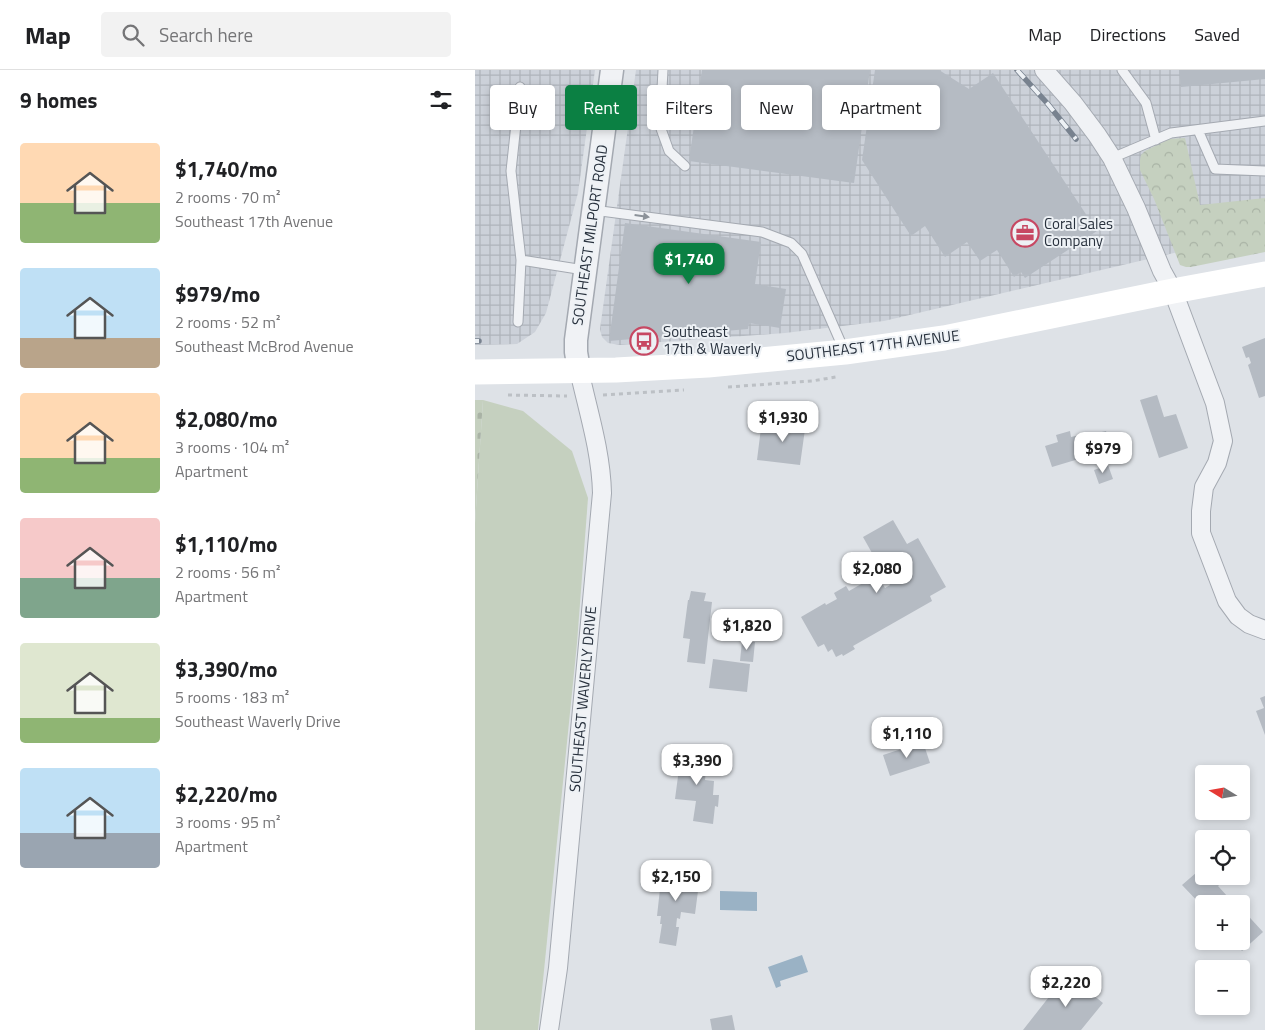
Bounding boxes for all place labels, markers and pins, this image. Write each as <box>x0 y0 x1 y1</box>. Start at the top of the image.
place label: Coral Sales Company <box>1044 212 1113 252</box>
office icon: Coral Sales Company <box>1010 218 1040 248</box>
pin: $1,740 <box>648 242 730 285</box>
place label: Southeast 17th & Waverly <box>663 320 761 360</box>
bus stop icon: Southeast 17th & Waverly <box>629 326 659 356</box>
pin: $1,930 <box>742 400 824 443</box>
pin: $979 <box>1073 432 1133 474</box>
pin: $2,080 <box>836 552 918 594</box>
pin: $1,820 <box>706 608 788 651</box>
pin: $1,110 <box>866 716 948 759</box>
pin: $3,390 <box>656 744 738 786</box>
pin: $2,150 <box>635 860 717 902</box>
pin: $2,220 <box>1025 966 1107 1008</box>

